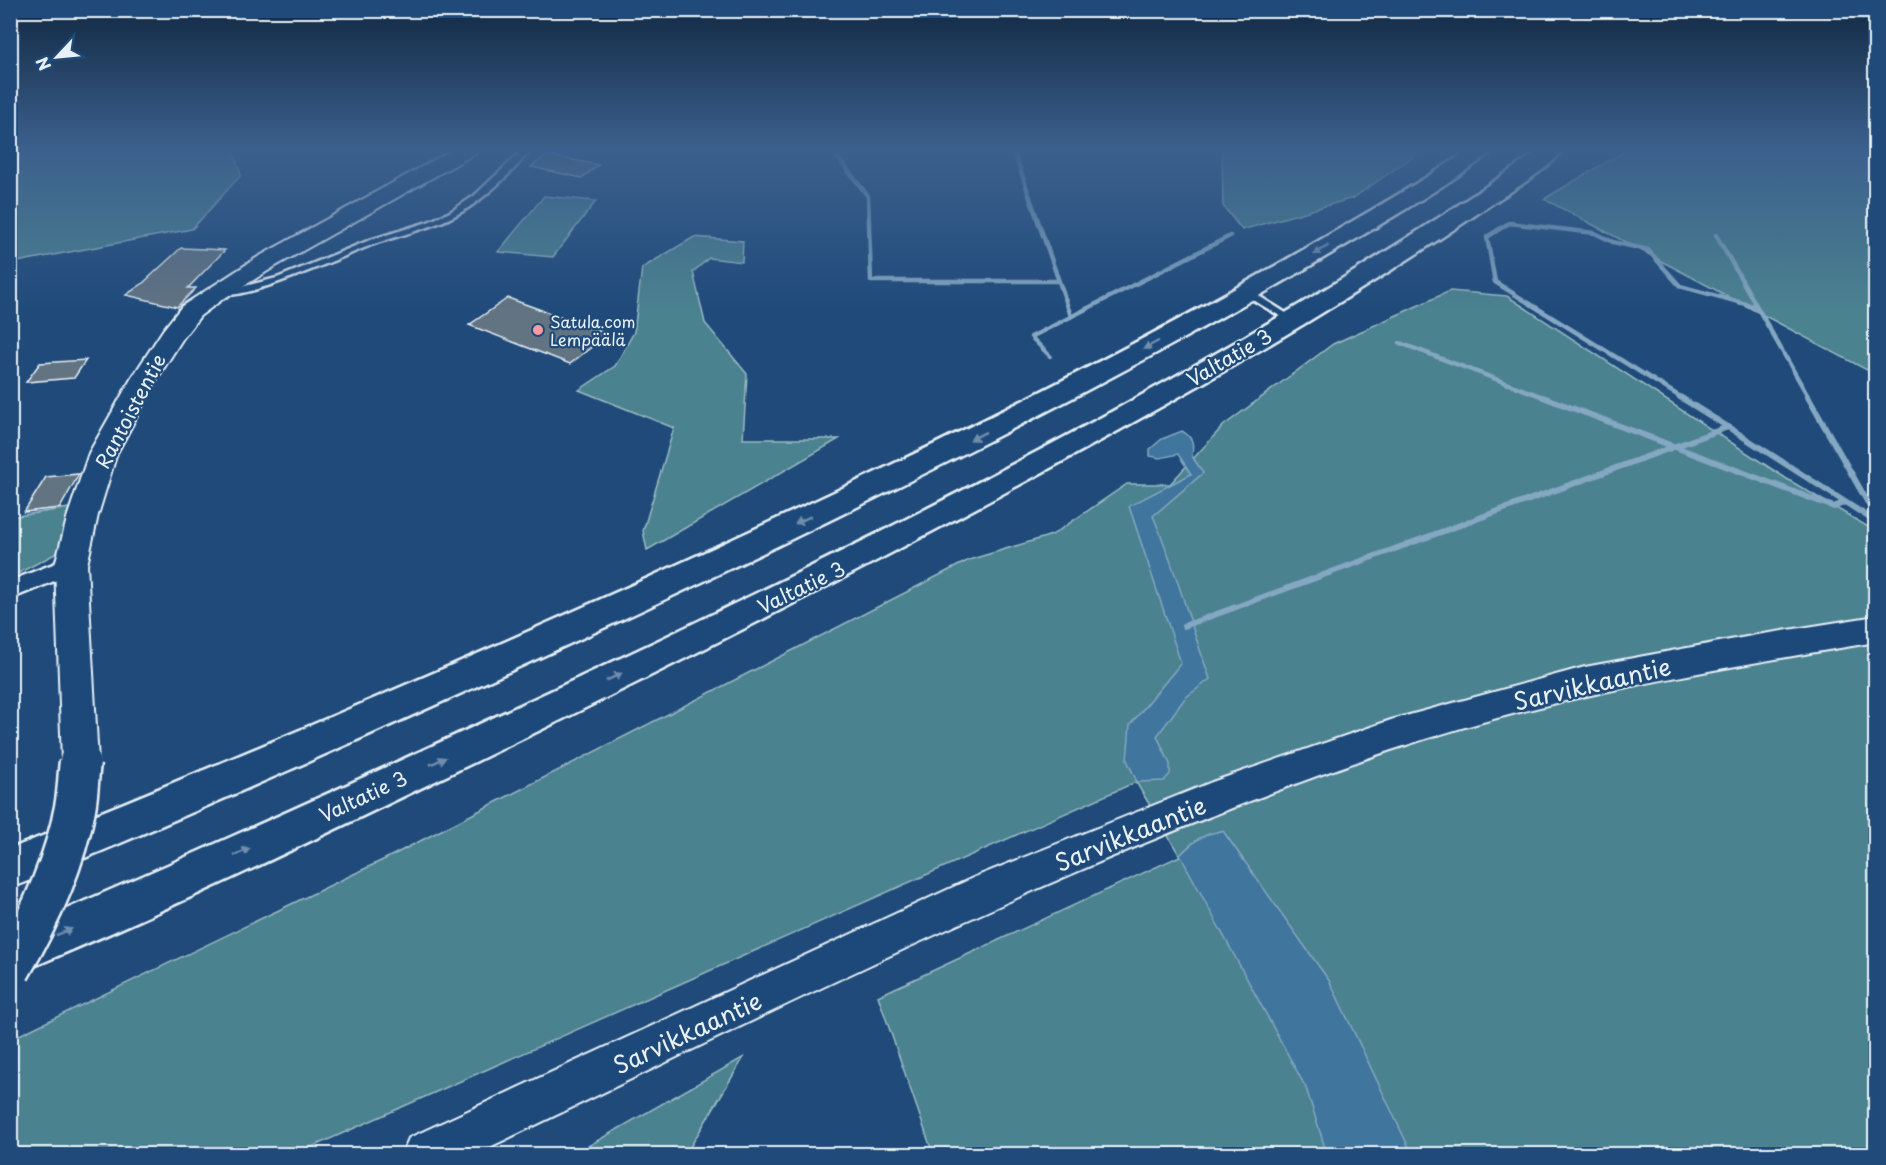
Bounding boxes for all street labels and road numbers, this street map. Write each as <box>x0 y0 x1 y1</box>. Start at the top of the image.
street label: Valtatie 3 <box>1181 321 1277 393</box>
street label: Rantoistentie <box>87 348 173 474</box>
street label: Valtatie 3 <box>752 553 850 621</box>
street label: Sarvikkaantie <box>1510 647 1674 719</box>
street label: Valtatie 3 <box>314 763 412 829</box>
street label: Sarvikkaantie <box>1049 786 1211 880</box>
street label: Sarvikkaantie <box>607 982 767 1082</box>

